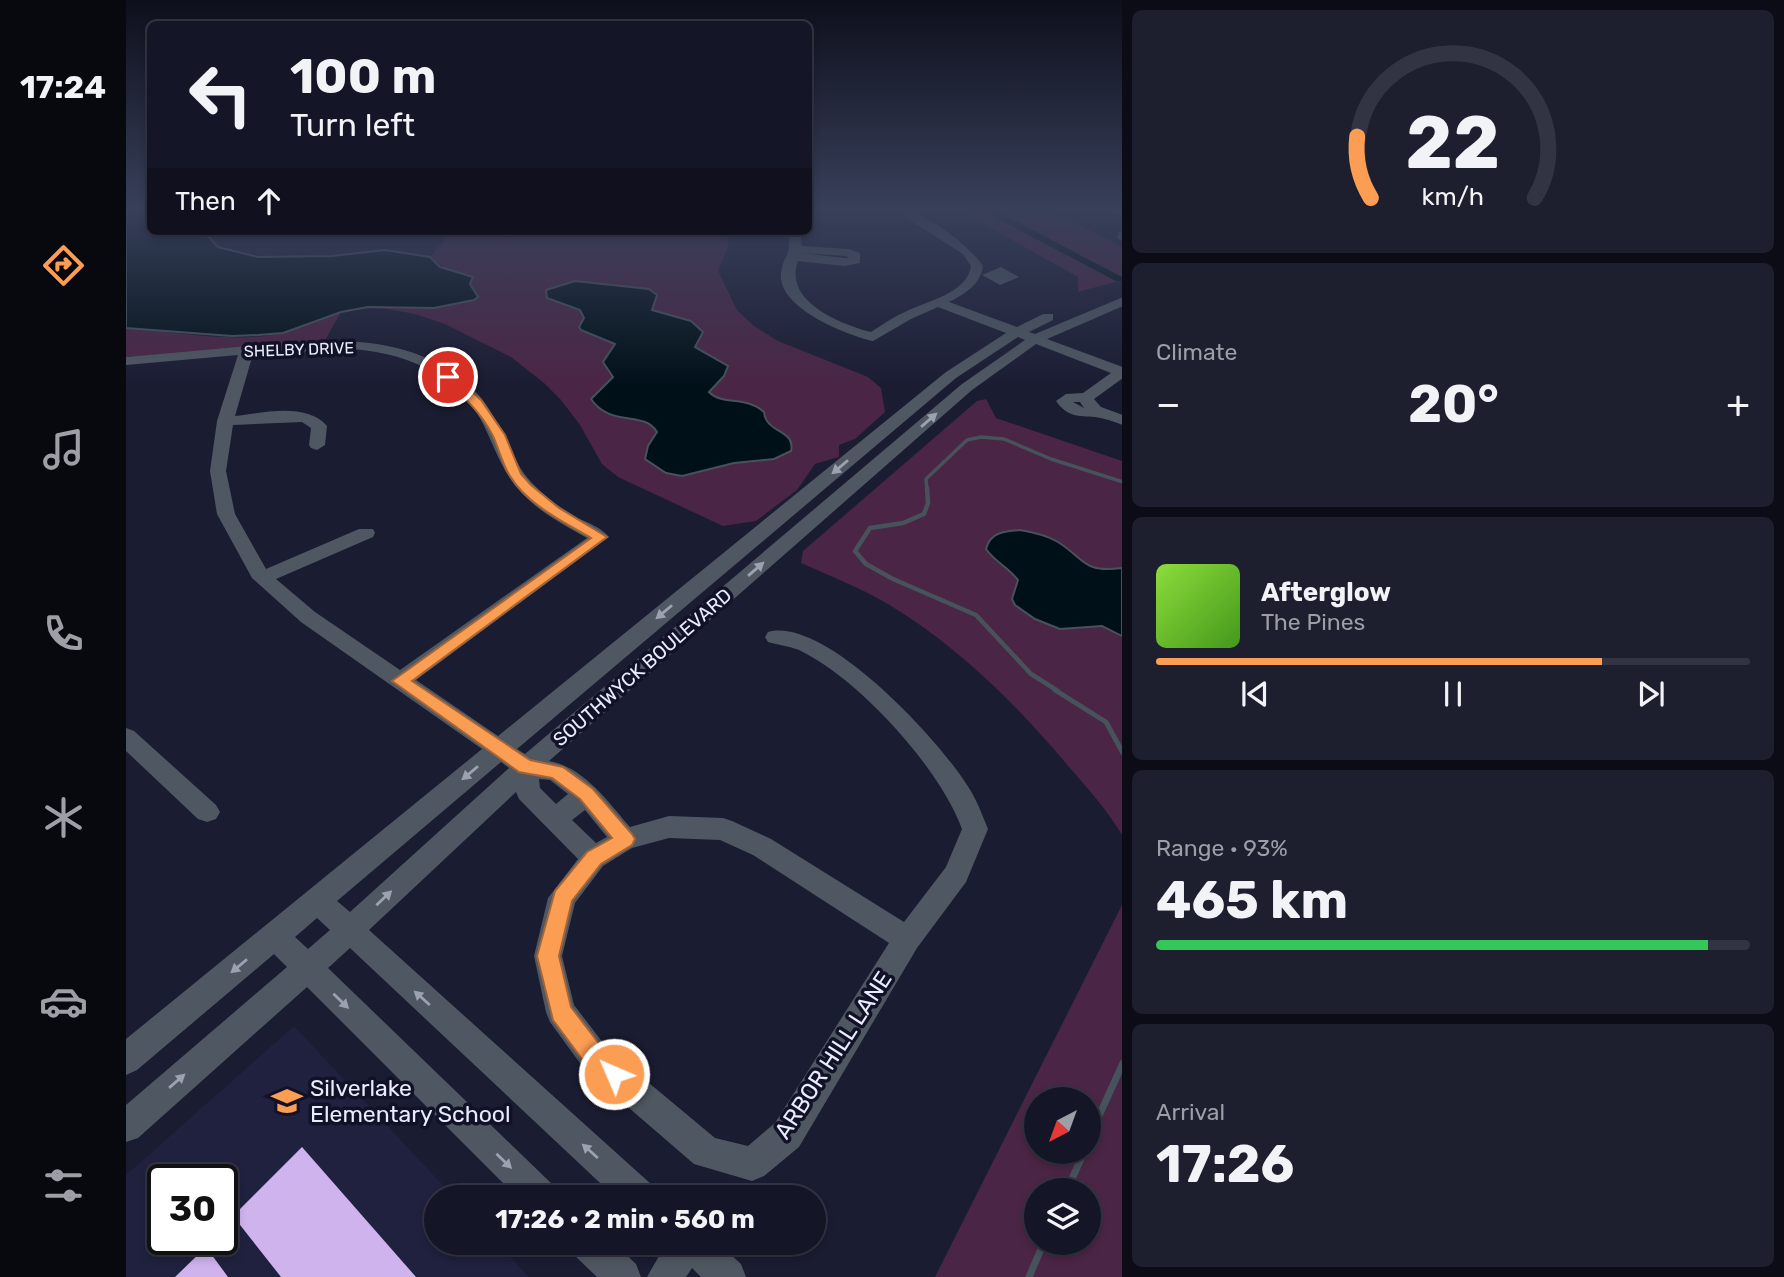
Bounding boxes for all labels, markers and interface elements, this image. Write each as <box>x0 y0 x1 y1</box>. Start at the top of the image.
text: 100 m <box>290 47 436 105</box>
icon: left <box>175 49 266 140</box>
text: 17:24 <box>20 68 106 106</box>
text: 22 <box>1406 100 1500 186</box>
text: Turn left <box>290 106 415 144</box>
icon: ahead <box>250 182 288 220</box>
text: km/h <box>1422 182 1484 211</box>
text: Then <box>175 186 236 217</box>
icon: directions <box>39 241 88 290</box>
street label: SHELBY DRIVE <box>244 338 354 361</box>
text: Climate <box>1156 338 1237 366</box>
pin <box>418 347 478 407</box>
icon: arrive <box>429 358 467 396</box>
text: 20° <box>1408 373 1499 435</box>
text: − <box>1156 381 1181 427</box>
text: + <box>1726 381 1750 427</box>
one-way arrow <box>920 413 937 428</box>
icon: music <box>39 425 88 474</box>
one-way arrow <box>831 459 848 474</box>
one-way arrow <box>748 562 765 577</box>
text: Afterglow <box>1261 577 1391 608</box>
street label: SOUTHWYCK BOULEVARD <box>548 584 736 751</box>
one-way arrow <box>656 604 673 619</box>
text: The Pines <box>1261 608 1365 636</box>
icon: phone <box>39 609 88 658</box>
icon: previous <box>1236 675 1274 713</box>
icon: pause <box>1434 675 1472 713</box>
icon: next <box>1632 675 1670 713</box>
one-way arrow <box>461 765 478 780</box>
icon: climate <box>39 793 88 842</box>
text: Range · 93% <box>1156 834 1288 862</box>
text: 465 km <box>1156 869 1348 931</box>
one-way arrow <box>375 890 392 906</box>
one-way arrow <box>231 958 248 973</box>
street label: ARBOR HILL LANE <box>768 966 898 1144</box>
icon: car <box>39 977 88 1026</box>
one-way arrow <box>414 990 431 1006</box>
one-way arrow <box>332 993 349 1009</box>
position arrow <box>577 1037 651 1111</box>
one-way arrow <box>168 1073 186 1089</box>
place label: Silverlake Elementary School <box>310 1074 511 1128</box>
school or university icon: Silverlake Elementary School <box>270 1084 304 1118</box>
north arrow <box>1024 1087 1101 1164</box>
map controls <box>1024 1087 1101 1255</box>
text: Arrival <box>1156 1098 1225 1126</box>
text: 17:26 <box>1156 1133 1294 1195</box>
one-way arrow <box>581 1143 599 1159</box>
one-way arrow <box>495 1152 512 1169</box>
icon: filters <box>39 1161 88 1210</box>
speed limit sign: 30 <box>147 1164 238 1255</box>
button: layers <box>1024 1178 1101 1255</box>
text: 17:26 · 2 min · 560 m <box>495 1204 755 1235</box>

